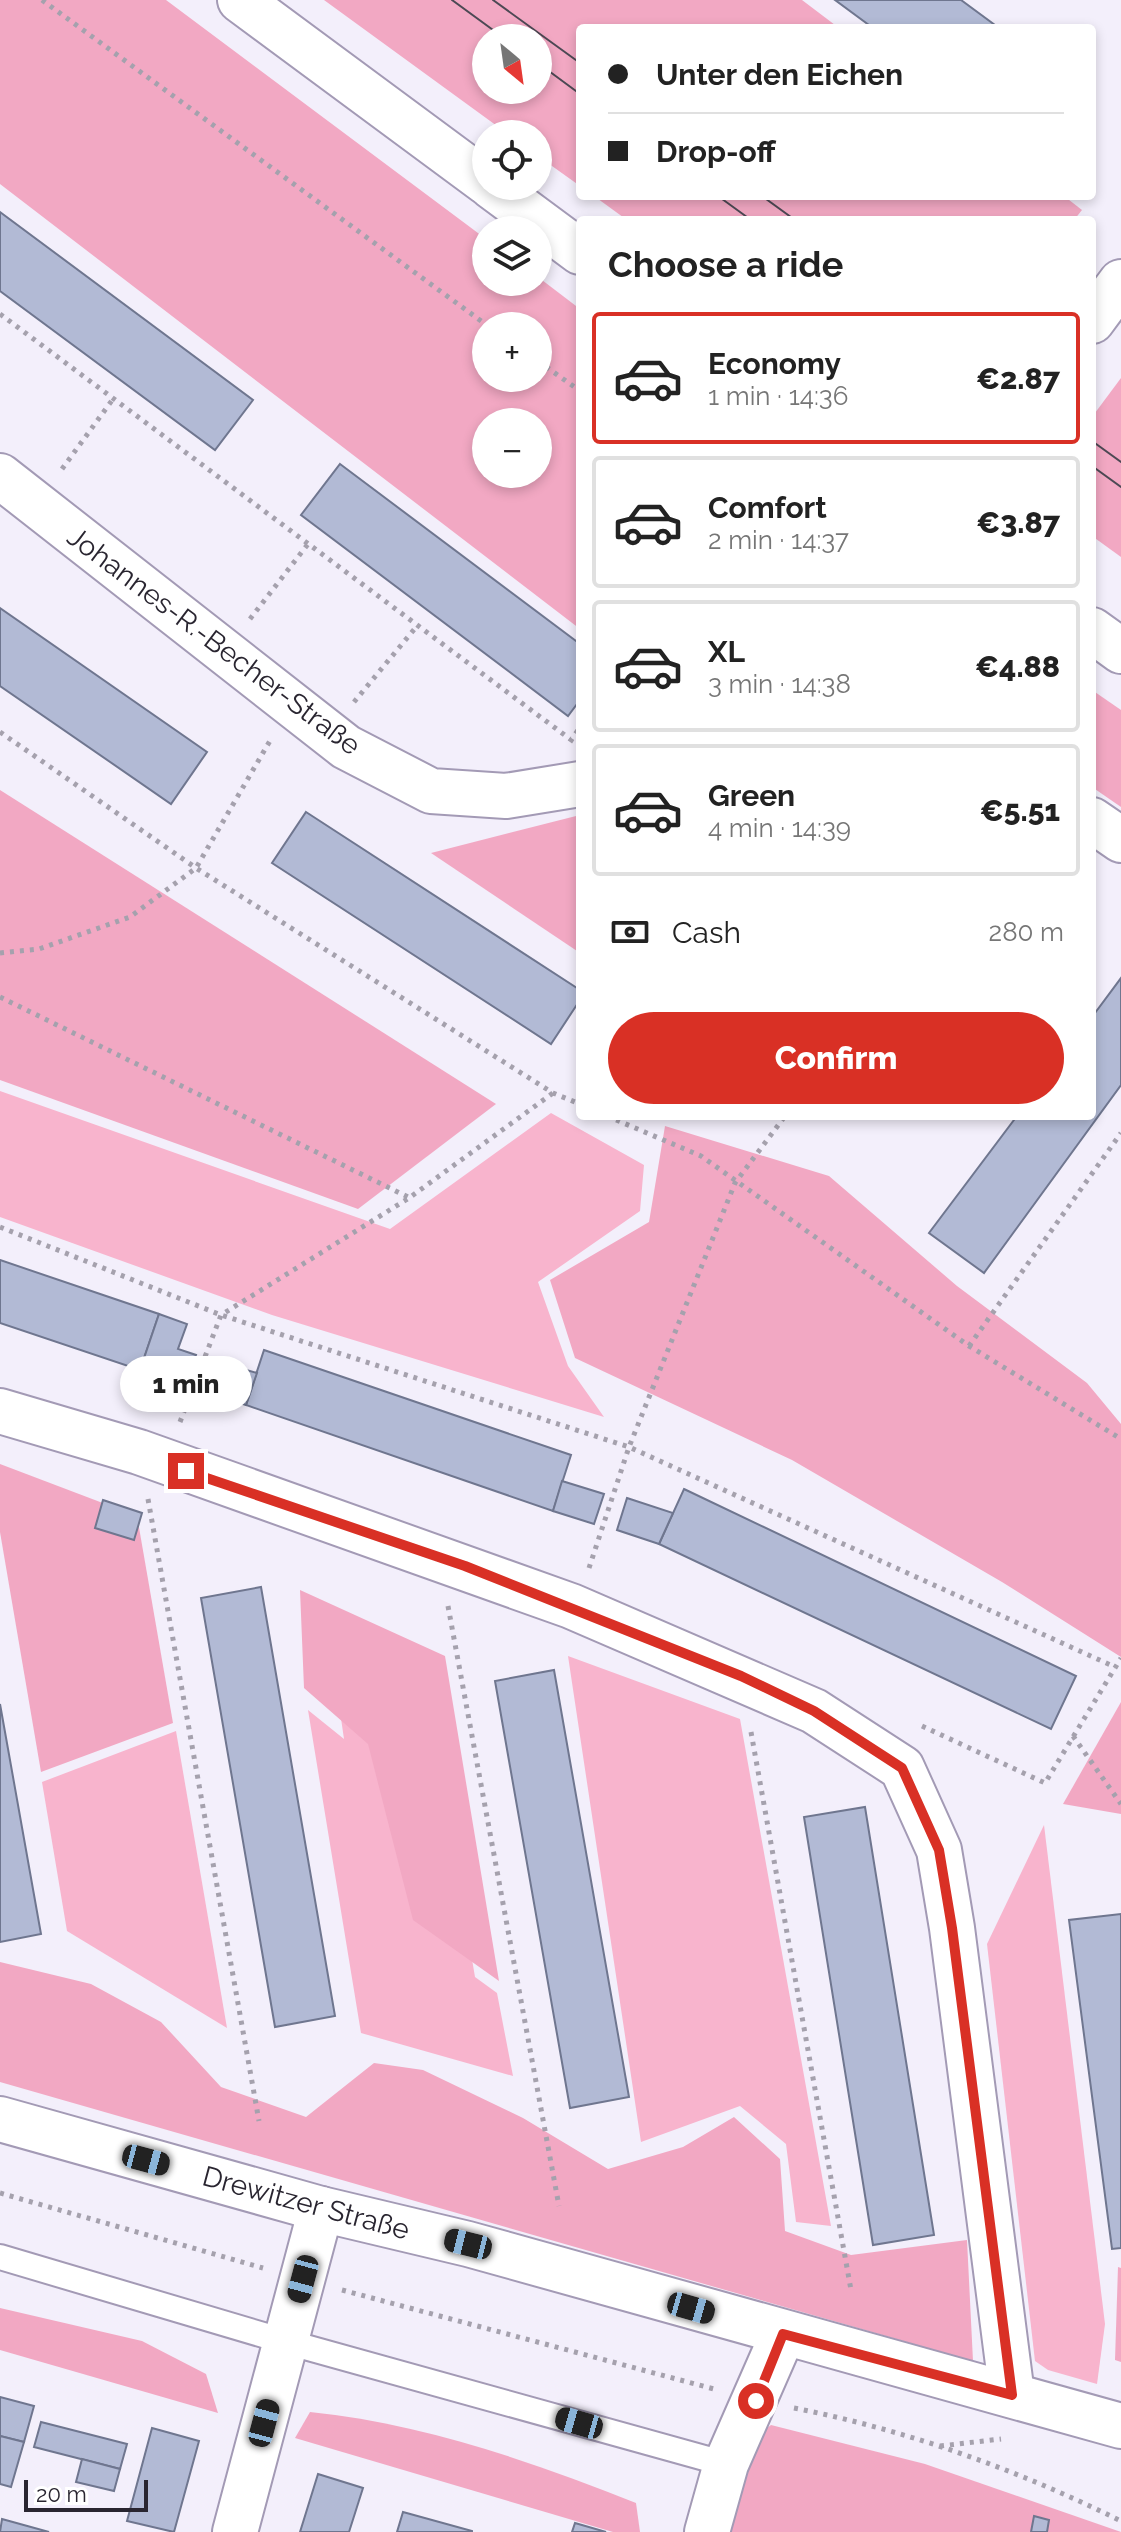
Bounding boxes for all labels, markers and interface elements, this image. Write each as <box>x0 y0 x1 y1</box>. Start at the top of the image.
north arrow <box>472 24 552 104</box>
map controls <box>472 24 552 488</box>
text: Unter den Eichen <box>656 57 903 92</box>
button: locate <box>472 120 552 200</box>
text: Drop-off <box>656 134 776 169</box>
button: layers <box>472 216 552 296</box>
text: Choose a ride <box>608 243 843 285</box>
button: + <box>472 312 552 392</box>
icon: car <box>612 342 684 414</box>
text: Economy <box>708 346 841 381</box>
text: €2.87 <box>976 361 1060 396</box>
text: 1 min · 14:36 <box>708 381 848 411</box>
button: − <box>472 408 552 488</box>
icon: car <box>612 486 684 558</box>
text: Comfort <box>708 490 827 525</box>
text: €3.87 <box>976 505 1060 540</box>
street label: Johannes-R.-Becher-Straße <box>61 520 367 762</box>
text: 2 min · 14:37 <box>708 525 849 555</box>
icon: car <box>612 630 684 702</box>
text: XL <box>708 634 745 669</box>
text: €4.88 <box>975 649 1060 684</box>
text: 3 min · 14:38 <box>708 669 851 699</box>
icon: car <box>612 774 684 846</box>
text: Green <box>708 778 795 813</box>
text: €5.51 <box>980 793 1060 828</box>
text: 4 min · 14:39 <box>708 813 851 843</box>
icon: cash <box>608 910 652 954</box>
text: Cash <box>672 915 741 950</box>
text: 280 m <box>989 917 1064 947</box>
button: Confirm <box>608 1012 1064 1104</box>
callout: 1 min <box>120 1355 252 1411</box>
text: 1 min <box>153 1369 219 1399</box>
route end <box>168 1453 204 1489</box>
car <box>120 2142 172 2178</box>
street label: Drewitzer Straße <box>199 2160 413 2246</box>
car <box>442 2227 494 2261</box>
car <box>285 2253 321 2305</box>
car <box>665 2290 717 2326</box>
route start <box>738 2383 774 2419</box>
car <box>246 2397 282 2449</box>
car <box>553 2405 605 2441</box>
scale bar <box>24 2476 148 2512</box>
text: 20 m <box>36 2481 87 2507</box>

